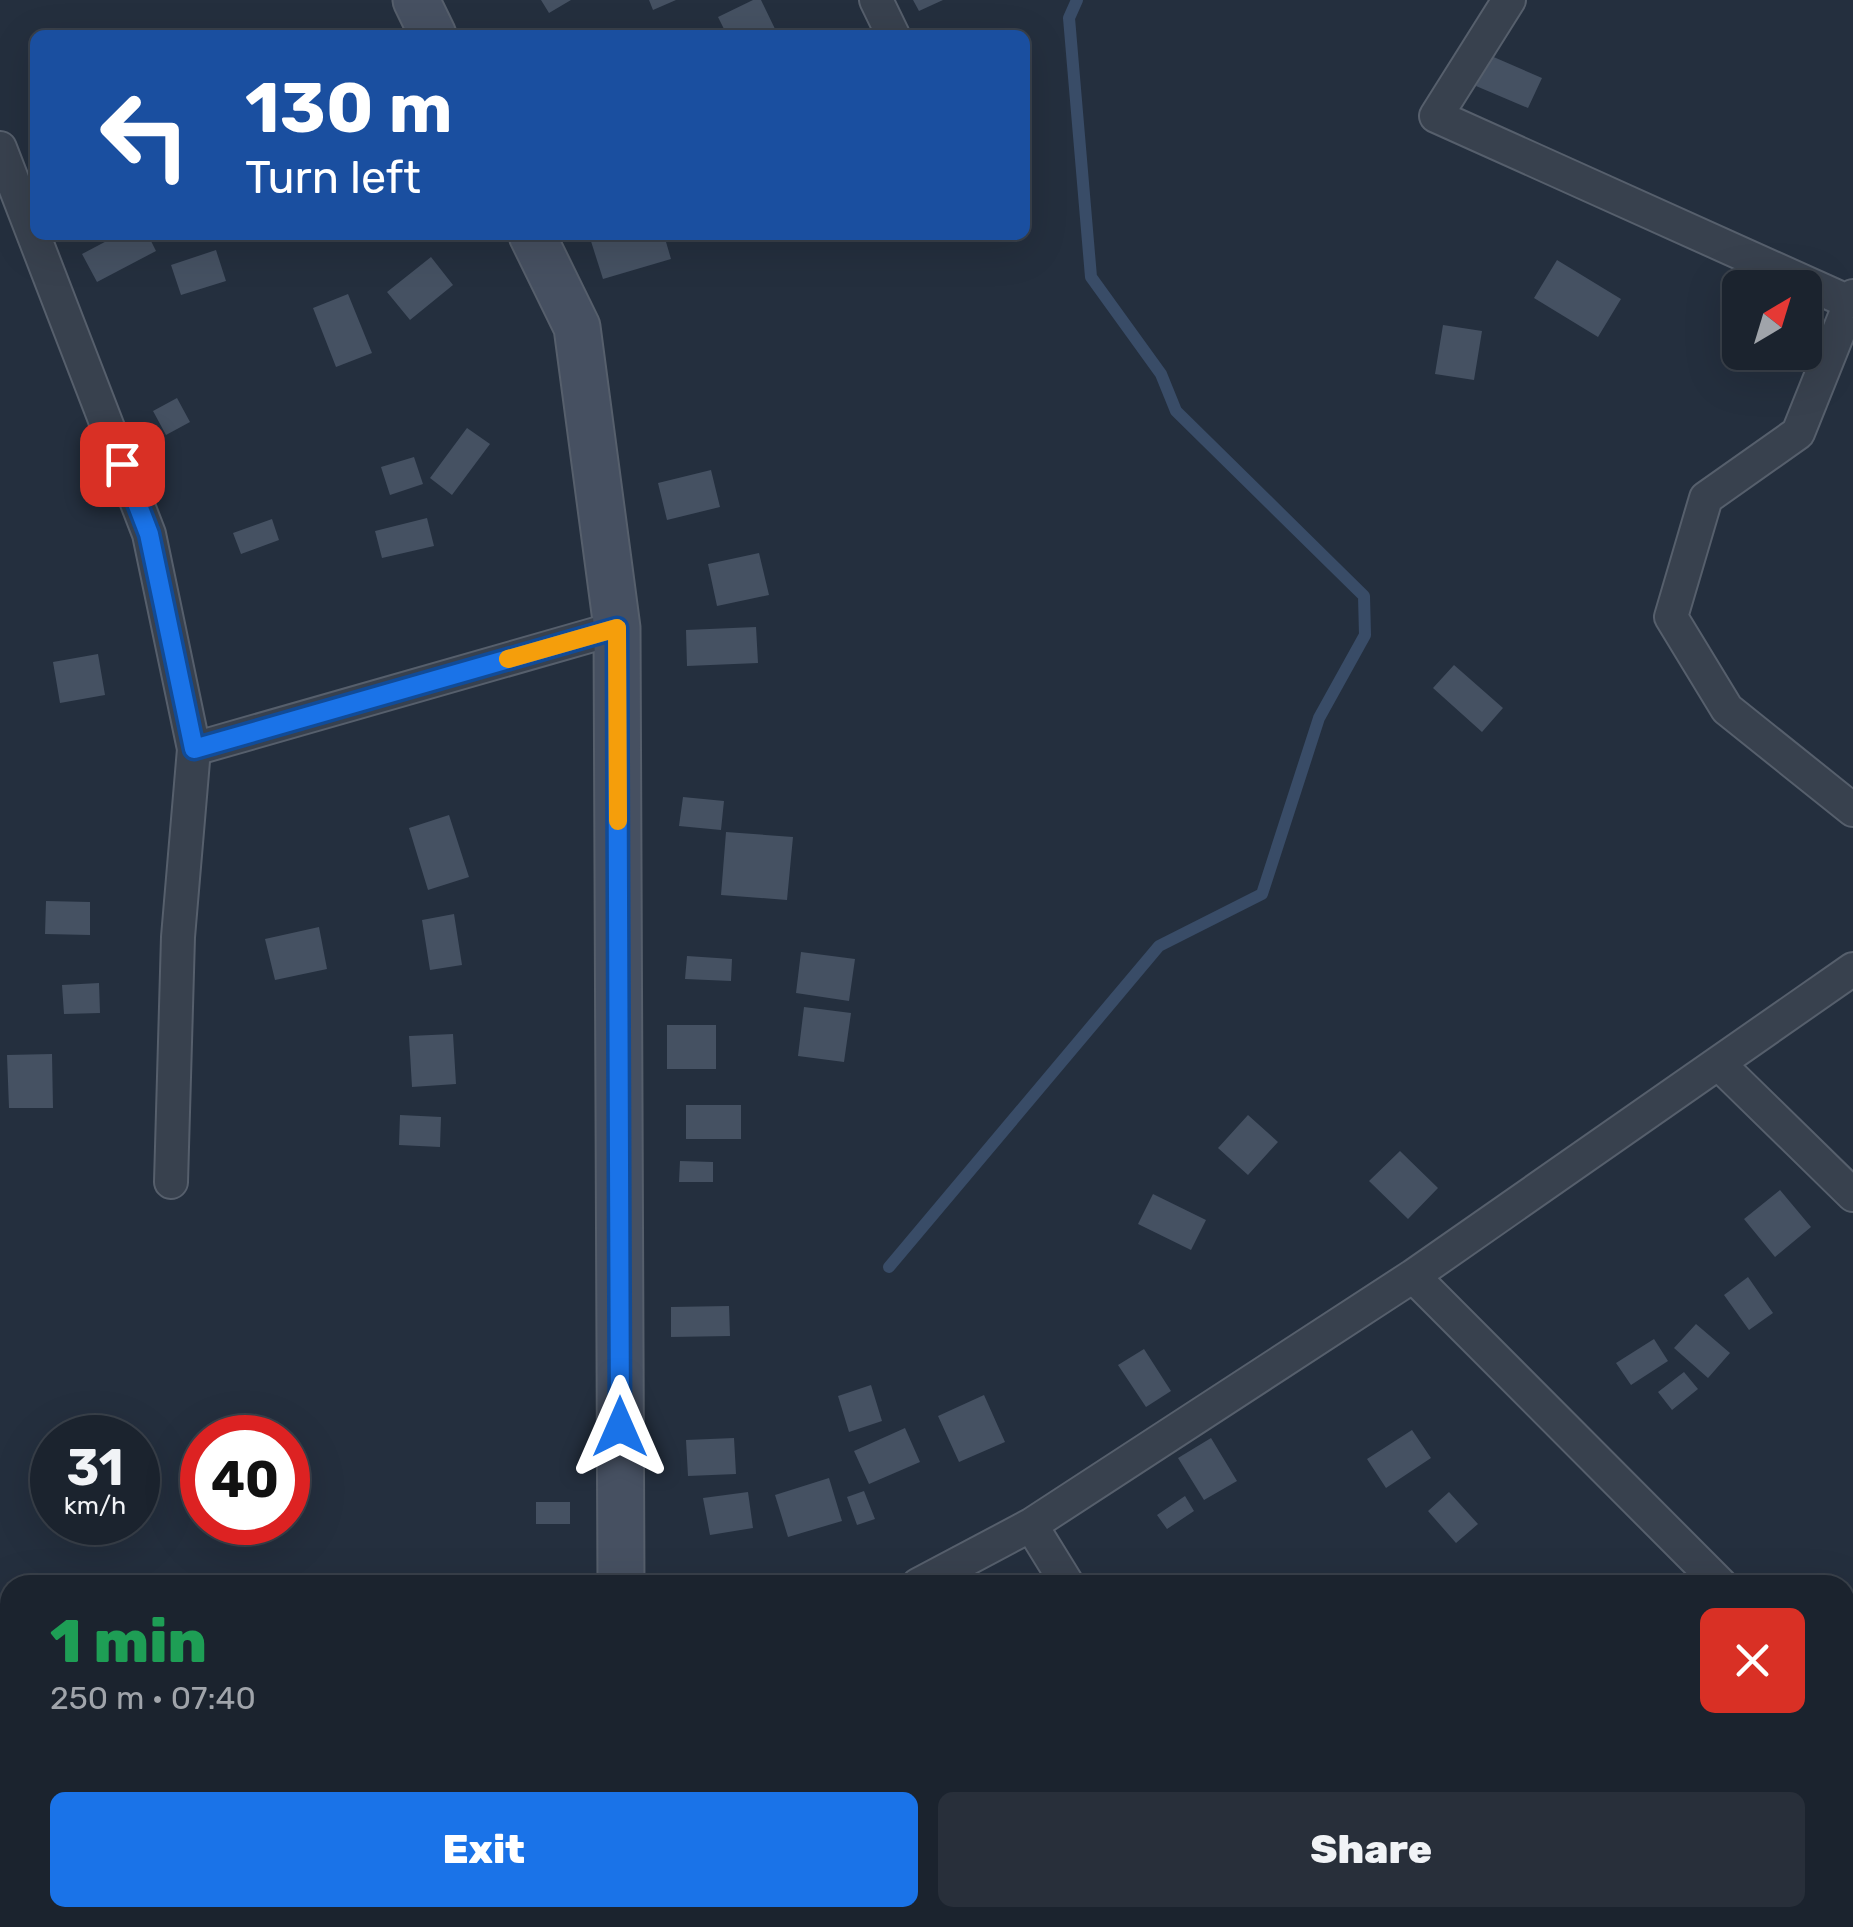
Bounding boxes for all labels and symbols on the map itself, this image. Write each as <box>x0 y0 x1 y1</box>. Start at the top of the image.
north arrow <box>1722 270 1822 370</box>
pin <box>80 422 165 507</box>
position arrow <box>568 1375 672 1479</box>
speed limit sign: 40 <box>180 1415 310 1545</box>

